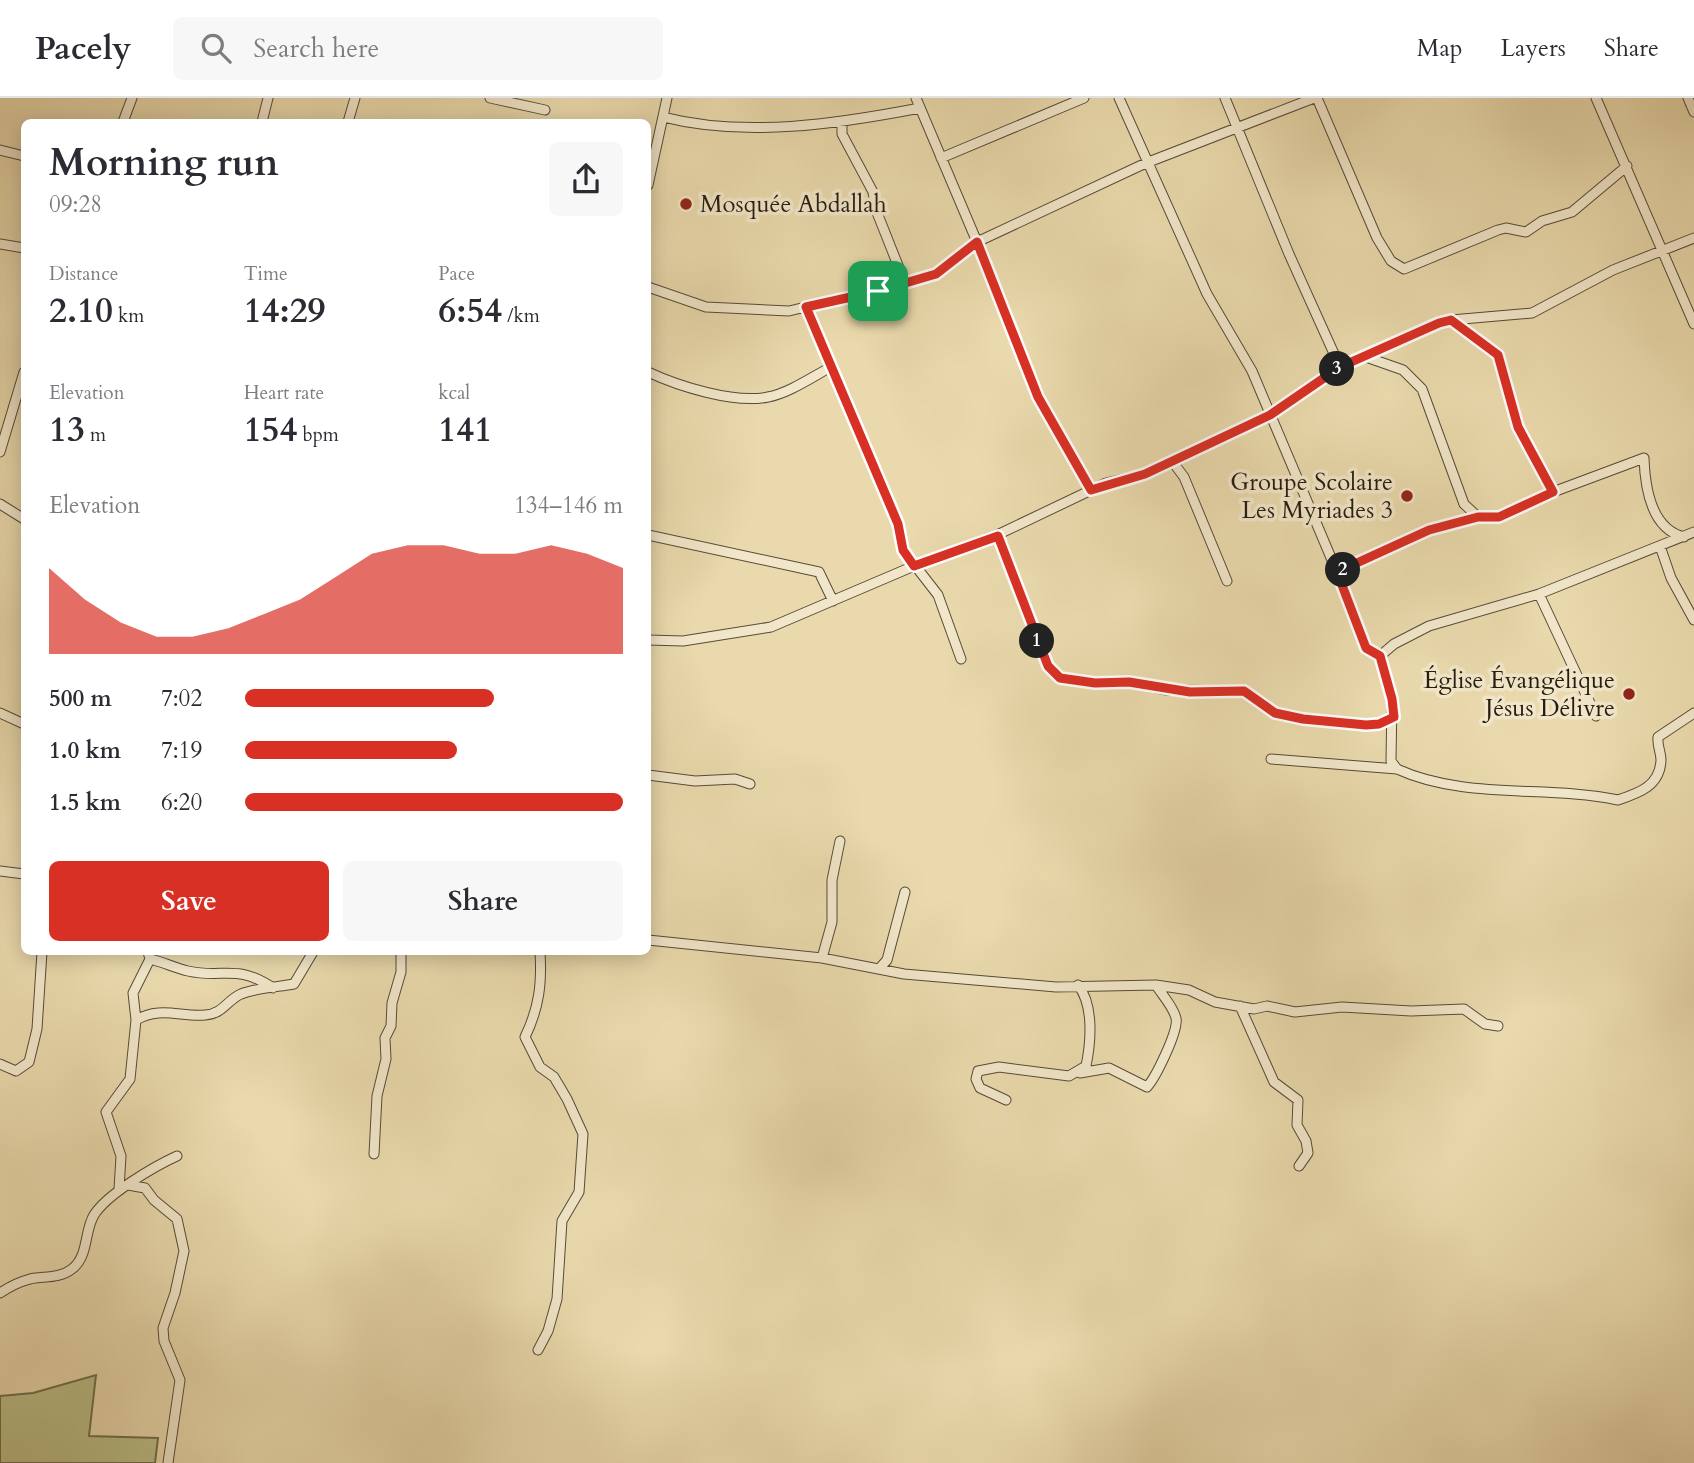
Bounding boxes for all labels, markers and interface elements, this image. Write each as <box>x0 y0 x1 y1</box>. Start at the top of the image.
search box <box>173 17 663 80</box>
text: Pacely <box>35 26 131 71</box>
icon: search <box>197 29 235 67</box>
text: Search here <box>253 31 379 66</box>
text: Map <box>1417 32 1463 65</box>
text: Layers <box>1501 32 1566 65</box>
text: Share <box>1604 32 1659 65</box>
text: Morning run <box>49 137 279 189</box>
button: share <box>549 142 623 216</box>
place label: Mosquée Abdallah <box>700 188 887 221</box>
text: 09:28 <box>49 189 102 220</box>
marker: Mosquée Abdallah <box>678 196 694 212</box>
text: Distance <box>49 261 118 287</box>
text: Time <box>244 261 288 287</box>
text: Pace <box>438 261 475 287</box>
pin <box>848 261 908 321</box>
icon: arrive <box>859 272 897 310</box>
text: 2.10 <box>49 287 113 335</box>
text: 14:29 <box>244 287 326 335</box>
text: 6:54 <box>438 287 502 335</box>
text: km <box>113 303 144 329</box>
text: /km <box>502 303 540 329</box>
pin: 3 <box>1320 352 1354 386</box>
text: 3 <box>1332 355 1341 381</box>
text: Elevation <box>49 380 124 406</box>
text: Heart rate <box>244 380 324 406</box>
text: kcal <box>438 380 470 406</box>
text: 13 <box>49 406 85 454</box>
text: 154 <box>244 406 297 454</box>
text: 141 <box>438 406 492 454</box>
text: m <box>85 422 106 448</box>
text: bpm <box>297 422 339 448</box>
place label: Groupe Scolaire Les Myriades 3 <box>1230 466 1393 527</box>
marker: Groupe Scolaire Les Myriades 3 <box>1399 488 1415 504</box>
text: Elevation <box>49 490 140 521</box>
text: 134–146 m <box>514 490 623 521</box>
pin: 2 <box>1326 552 1360 588</box>
text: 2 <box>1338 556 1347 582</box>
pin: 1 <box>1020 624 1054 658</box>
text: 1 <box>1032 627 1041 653</box>
place label: Église Évangélique Jésus Délivre <box>1423 664 1615 725</box>
text: 500 m <box>49 683 112 714</box>
text: 7:02 <box>161 683 202 714</box>
marker: Église Évangélique Jésus Délivre <box>1621 686 1637 702</box>
text: 1.0 km <box>49 735 121 766</box>
text: 7:19 <box>161 735 202 766</box>
text: 1.5 km <box>49 787 121 818</box>
text: 6:20 <box>161 787 202 818</box>
button: Save <box>49 861 329 941</box>
button: Share <box>343 861 623 941</box>

